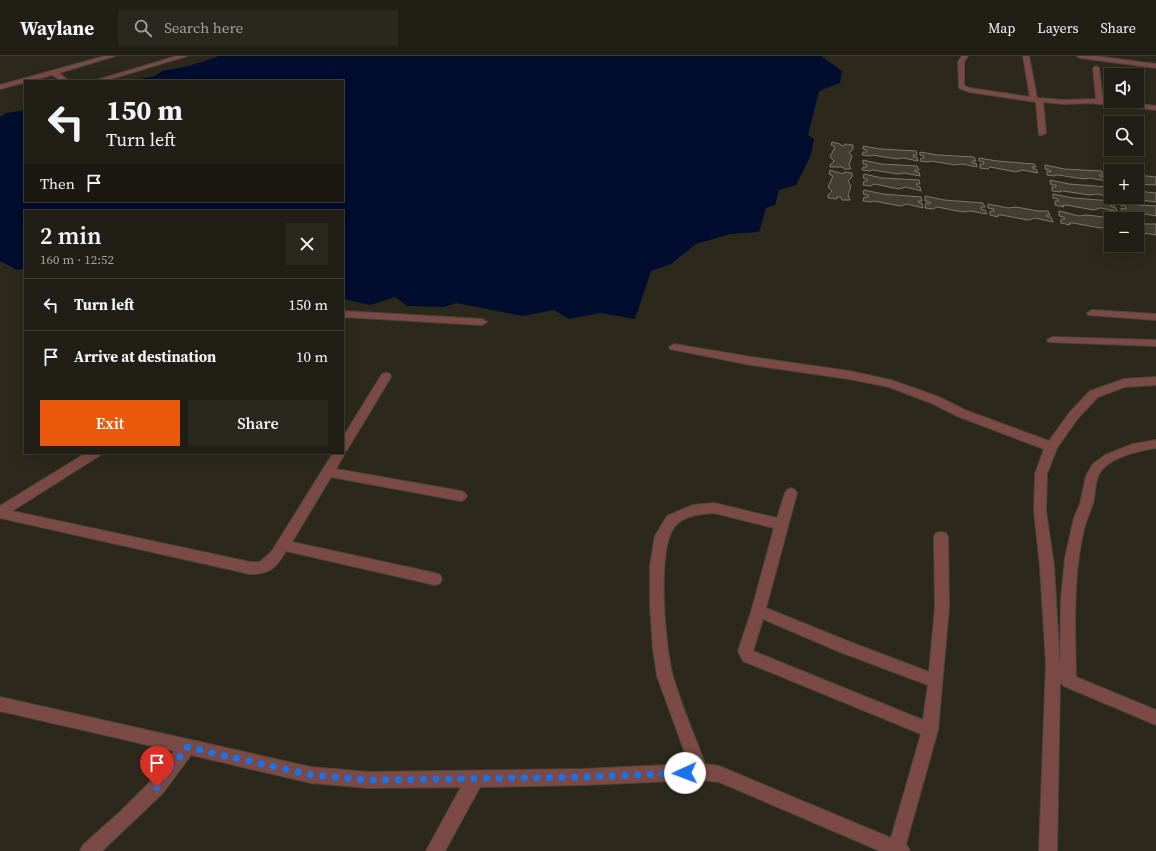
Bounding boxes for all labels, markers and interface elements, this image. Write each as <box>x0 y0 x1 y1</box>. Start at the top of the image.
search box <box>118 10 398 46</box>
text: Waylane <box>20 15 94 41</box>
icon: search <box>132 17 154 39</box>
text: Search here <box>164 17 243 38</box>
text: Map <box>988 18 1015 38</box>
text: Layers <box>1037 18 1079 38</box>
text: Share <box>1101 18 1136 38</box>
map controls <box>1104 68 1144 252</box>
button: sound <box>1104 68 1144 108</box>
text: 150 m <box>106 91 183 129</box>
icon: left <box>40 96 92 148</box>
button: search <box>1104 116 1144 156</box>
text: Turn left <box>106 127 176 152</box>
button: + <box>1104 164 1144 204</box>
icon: arrive <box>83 172 105 194</box>
text: Then <box>40 173 75 194</box>
button: − <box>1104 212 1144 252</box>
text: 2 min <box>40 219 102 252</box>
button: close <box>286 223 328 265</box>
text: 160 m · 12:52 <box>40 251 114 268</box>
icon: left <box>40 294 62 316</box>
text: Turn left <box>74 294 134 315</box>
text: 150 m <box>288 294 328 315</box>
icon: arrive <box>40 346 62 368</box>
text: Arrive at destination <box>74 346 216 367</box>
text: 10 m <box>296 346 328 367</box>
button: Exit <box>40 400 180 446</box>
button: Share <box>188 400 328 446</box>
pin <box>140 746 174 787</box>
icon: arrive <box>146 752 168 774</box>
position arrow <box>664 752 706 794</box>

